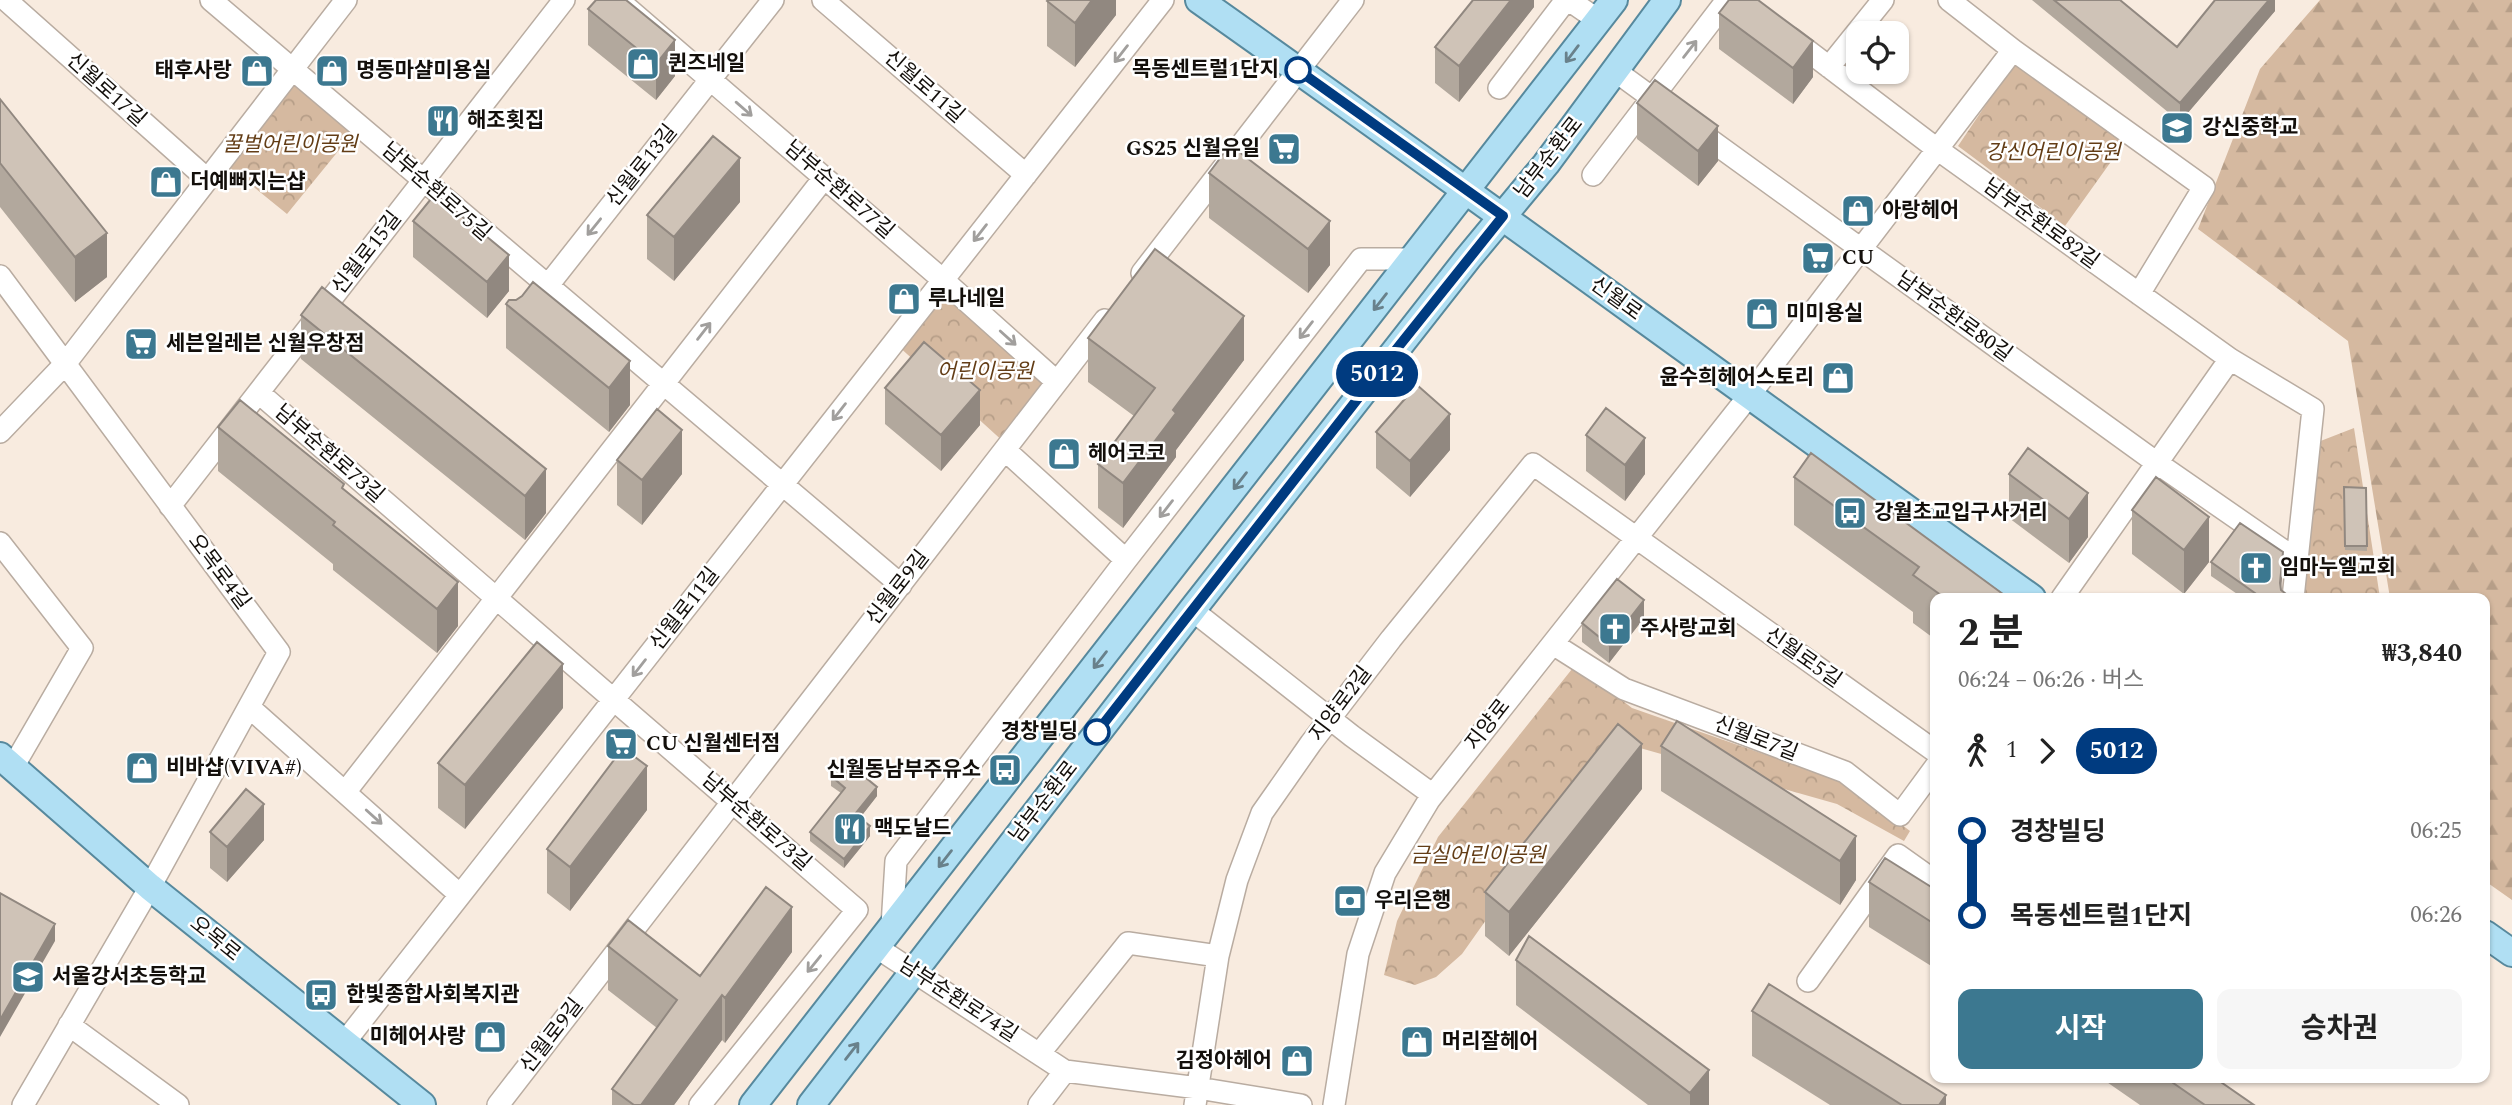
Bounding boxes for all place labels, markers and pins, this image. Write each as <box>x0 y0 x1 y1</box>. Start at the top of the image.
shop icon: 퀸즈네일 <box>624 45 662 83</box>
place label: 퀸즈네일 <box>668 48 745 80</box>
shop icon: 태후사랑 <box>238 52 276 90</box>
shop icon: 명동마샬미용실 <box>313 52 351 90</box>
place label: 목동센트럴1단지 <box>1132 54 1279 86</box>
place label: 태후사랑 <box>155 55 232 87</box>
place label: 명동마샬미용실 <box>356 55 491 87</box>
marker: 목동센트럴1단지 <box>1285 57 1311 83</box>
restaurant icon: 해조횟집 <box>424 102 462 140</box>
place label: 해조횟집 <box>467 105 544 137</box>
school or university icon: 강신중학교 <box>2158 109 2196 147</box>
place label: 강신중학교 <box>2202 112 2299 144</box>
supermarket icon: GS25 신월유일 <box>1265 130 1303 168</box>
place label: GS25 신월유일 <box>1126 133 1260 165</box>
shop icon: 더예뻐지는샵 <box>147 163 185 201</box>
place label: 더예뻐지는샵 <box>190 166 306 198</box>
shop icon: 아랑헤어 <box>1839 192 1877 230</box>
place label: 아랑헤어 <box>1882 195 1959 227</box>
supermarket icon: CU <box>1799 239 1837 277</box>
place label: CU <box>1842 242 1874 274</box>
shop icon: 루나네일 <box>885 280 923 318</box>
place label: 루나네일 <box>928 283 1005 315</box>
shop icon: 미미용실 <box>1743 295 1781 333</box>
place label: 미미용실 <box>1786 298 1863 330</box>
supermarket icon: 세븐일레븐 신월우창점 <box>122 325 160 363</box>
place label: 세븐일레븐 신월우창점 <box>166 328 364 360</box>
shop icon: 윤수희헤어스토리 <box>1819 359 1857 397</box>
place label: 윤수희헤어스토리 <box>1659 362 1814 394</box>
shop icon: 헤어코코 <box>1045 435 1083 473</box>
place label: 헤어코코 <box>1088 438 1165 470</box>
bus stop icon: 강월초교입구사거리 <box>1831 494 1869 532</box>
place label: 강월초교입구사거리 <box>1874 497 2048 529</box>
church icon: 임마누엘교회 <box>2237 549 2275 587</box>
place label: 임마누엘교회 <box>2280 552 2396 584</box>
church icon: 주사랑교회 <box>1596 610 1634 648</box>
place label: 주사랑교회 <box>1640 613 1737 645</box>
place label: 경창빌딩 <box>1001 716 1078 748</box>
marker: 경창빌딩 <box>1084 719 1110 745</box>
supermarket icon: CU 신월센터점 <box>602 725 640 763</box>
place label: CU 신월센터점 <box>646 728 780 760</box>
shop icon: 비바샵(VIVA#) <box>123 749 161 787</box>
bus stop icon: 신월동남부주유소 <box>986 751 1024 789</box>
place label: 비바샵(VIVA#) <box>166 752 302 784</box>
place label: 신월동남부주유소 <box>826 754 981 786</box>
restaurant icon: 맥도날드 <box>831 810 869 848</box>
place label: 맥도날드 <box>874 813 951 845</box>
bank icon: 우리은행 <box>1331 882 1369 920</box>
place label: 우리은행 <box>1374 885 1451 917</box>
school or university icon: 서울강서초등학교 <box>9 958 47 996</box>
place label: 서울강서초등학교 <box>52 961 207 993</box>
bus stop icon: 한빛종합사회복지관 <box>302 976 340 1014</box>
place label: 한빛종합사회복지관 <box>346 979 520 1011</box>
shop icon: 미헤어사랑 <box>471 1018 509 1056</box>
place label: 미헤어사랑 <box>369 1021 466 1053</box>
shop icon: 머리잘헤어 <box>1398 1023 1436 1061</box>
place label: 머리잘헤어 <box>1442 1026 1539 1058</box>
shop icon: 김정아헤어 <box>1278 1042 1316 1080</box>
place label: 김정아헤어 <box>1175 1045 1272 1077</box>

